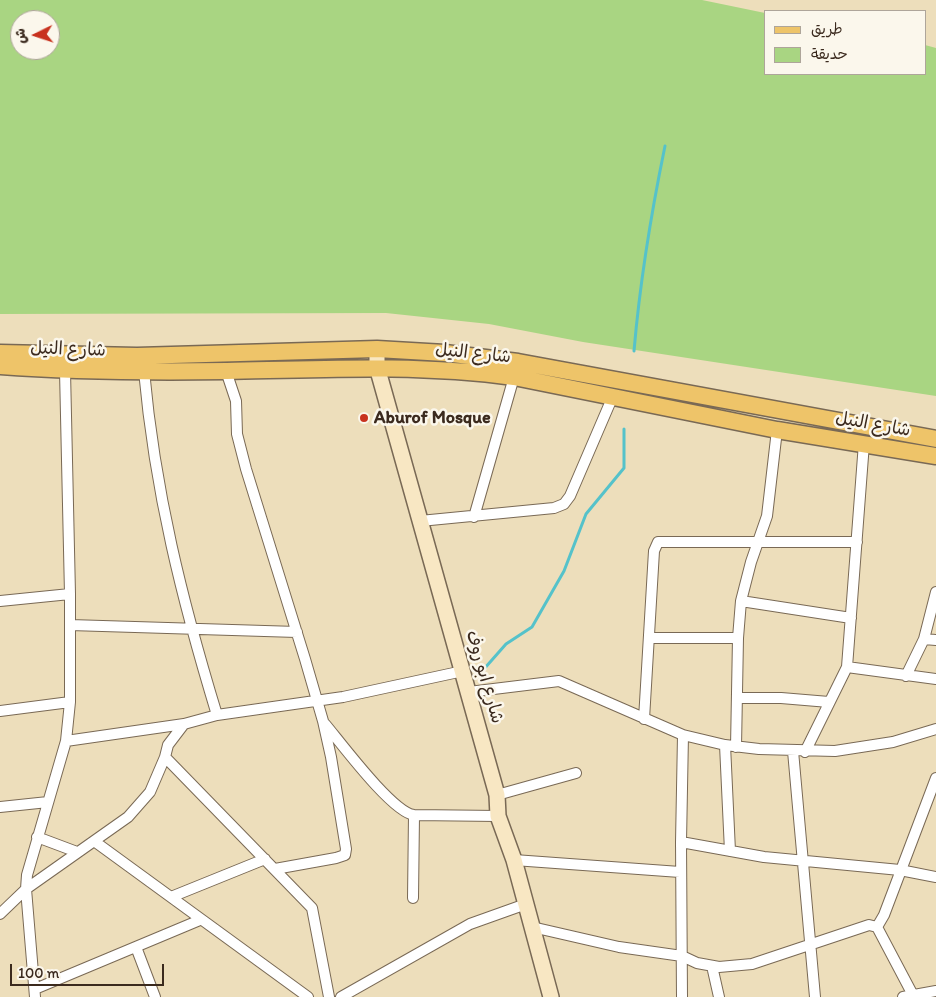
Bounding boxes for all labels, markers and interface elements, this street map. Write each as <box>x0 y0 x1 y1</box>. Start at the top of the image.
north arrow <box>10 10 60 60</box>
legend <box>764 10 926 75</box>
text: طريق <box>811 20 843 38</box>
text: ش <box>12 28 30 44</box>
text: حديقة <box>811 45 848 63</box>
street label: شارع النيل <box>30 338 106 362</box>
street label: شارع النيل <box>434 339 512 369</box>
place label: Aburof Mosque <box>374 407 491 429</box>
street label: شارع النيل <box>834 408 912 442</box>
marker: Aburof Mosque <box>358 412 370 424</box>
street label: شارع ابو روف <box>460 628 508 726</box>
scale bar <box>12 954 166 986</box>
text: 100 m <box>18 964 59 982</box>

